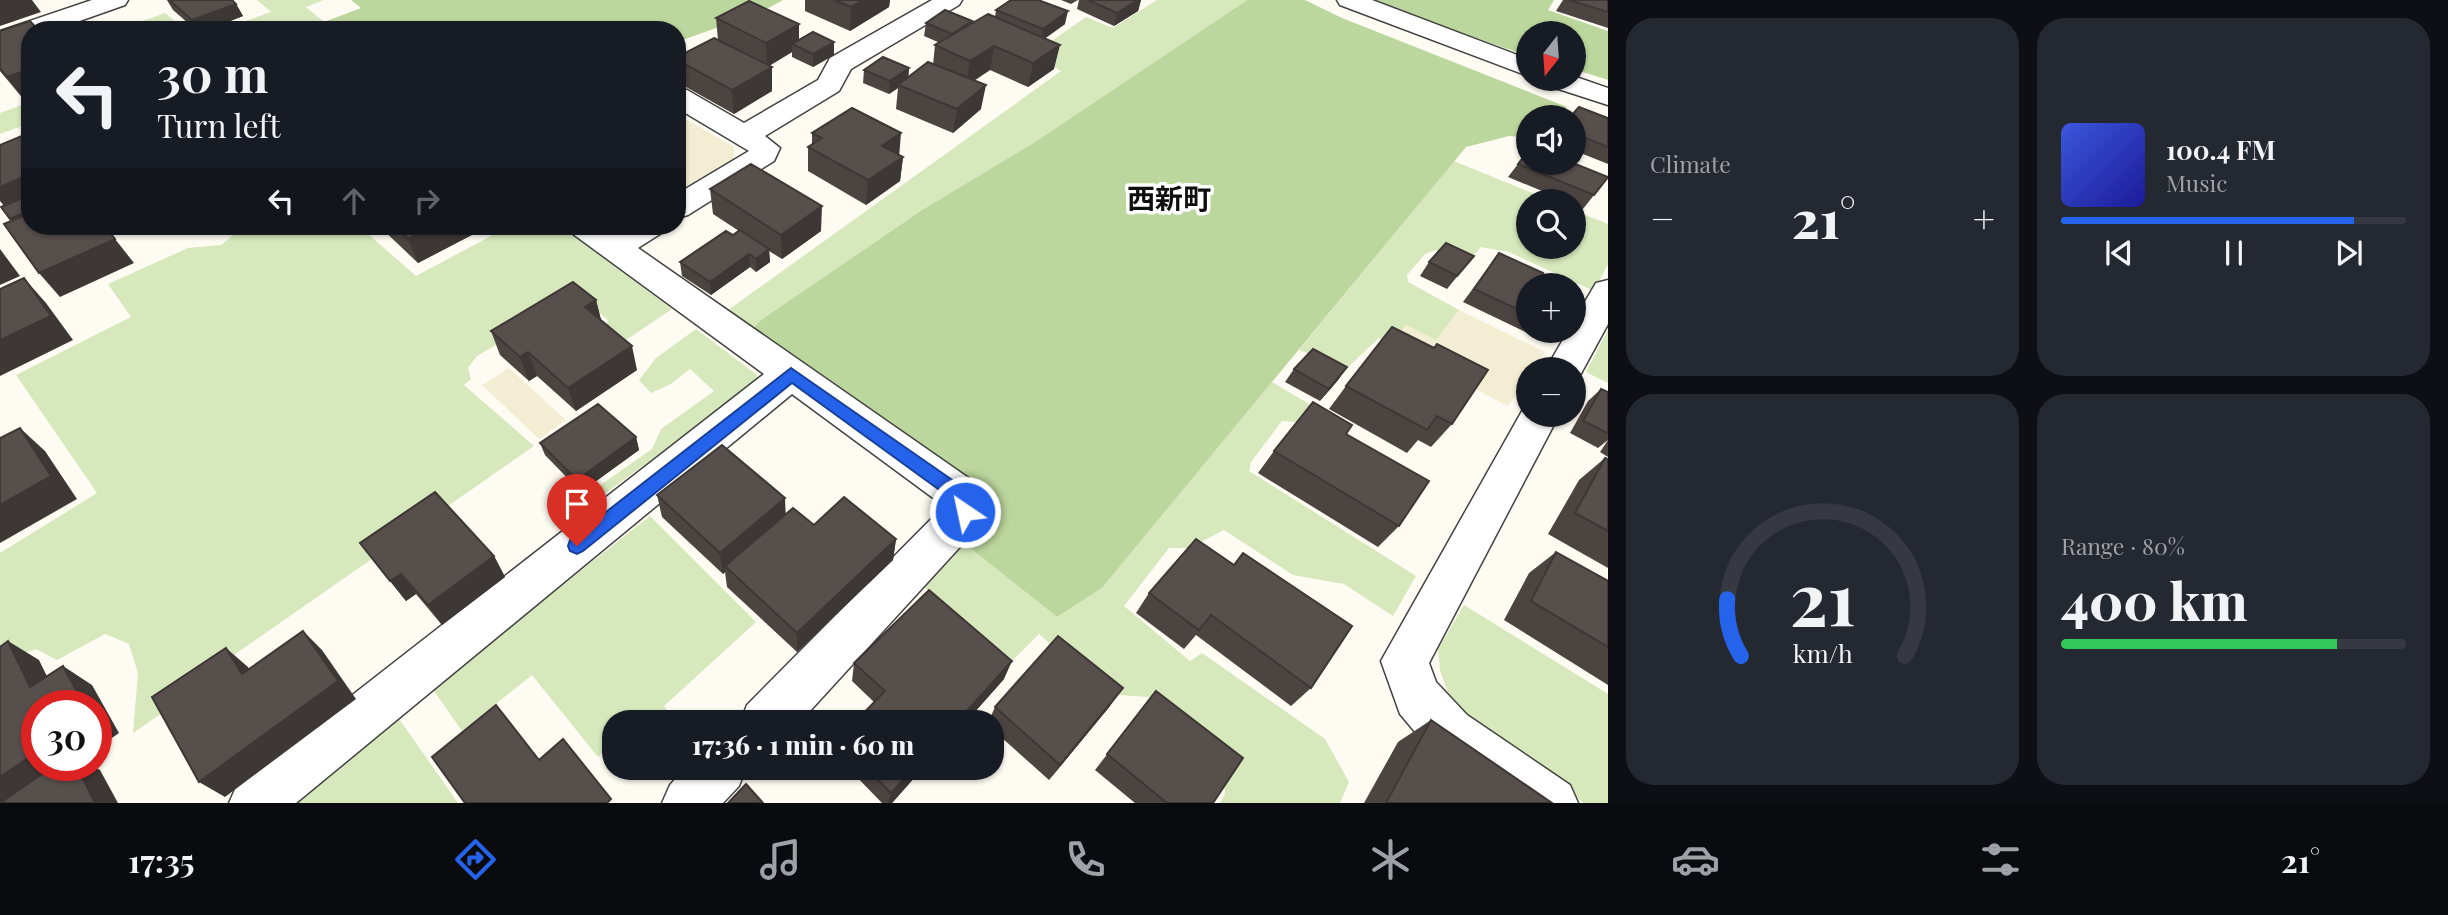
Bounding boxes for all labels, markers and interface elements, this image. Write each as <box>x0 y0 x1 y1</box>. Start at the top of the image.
north arrow <box>1516 21 1586 91</box>
map controls <box>1516 21 1586 427</box>
text: 30 m <box>157 40 268 105</box>
icon: left <box>42 49 133 140</box>
text: Turn left <box>157 103 281 146</box>
button: sound <box>1516 105 1586 175</box>
text: 100.4 FM <box>2166 132 2276 167</box>
text: Climate <box>1650 148 1731 179</box>
text: Music <box>2166 167 2227 198</box>
district label: 西新町 <box>1127 179 1211 216</box>
icon: left <box>262 182 300 220</box>
icon: ahead <box>335 182 373 220</box>
icon: right <box>408 182 446 220</box>
text: 21° <box>1792 183 1856 252</box>
button: search <box>1516 189 1586 259</box>
text: − <box>1650 192 1675 243</box>
text: + <box>1973 192 1995 243</box>
icon: previous <box>2100 234 2138 272</box>
icon: pause <box>2215 234 2253 272</box>
icon: next <box>2330 234 2368 272</box>
button: + <box>1516 273 1586 343</box>
button: − <box>1516 357 1586 427</box>
pin <box>547 474 607 546</box>
position arrow <box>928 475 1002 549</box>
icon: arrive <box>558 485 596 523</box>
text: Range · 80% <box>2061 530 2185 561</box>
text: 21 <box>1790 547 1855 644</box>
text: 400 km <box>2061 565 2248 634</box>
text: km/h <box>1793 635 1853 668</box>
speed limit sign: 30 <box>21 690 112 781</box>
text: 17:36 · 1 min · 60 m <box>692 727 914 762</box>
icon: directions <box>451 835 500 884</box>
icon: music <box>756 835 805 884</box>
icon: phone <box>1061 835 1110 884</box>
icon: climate <box>1366 835 1415 884</box>
icon: car <box>1671 835 1720 884</box>
icon: filters <box>1976 835 2025 884</box>
text: 17:35 <box>128 838 194 881</box>
text: 21° <box>2281 838 2320 881</box>

